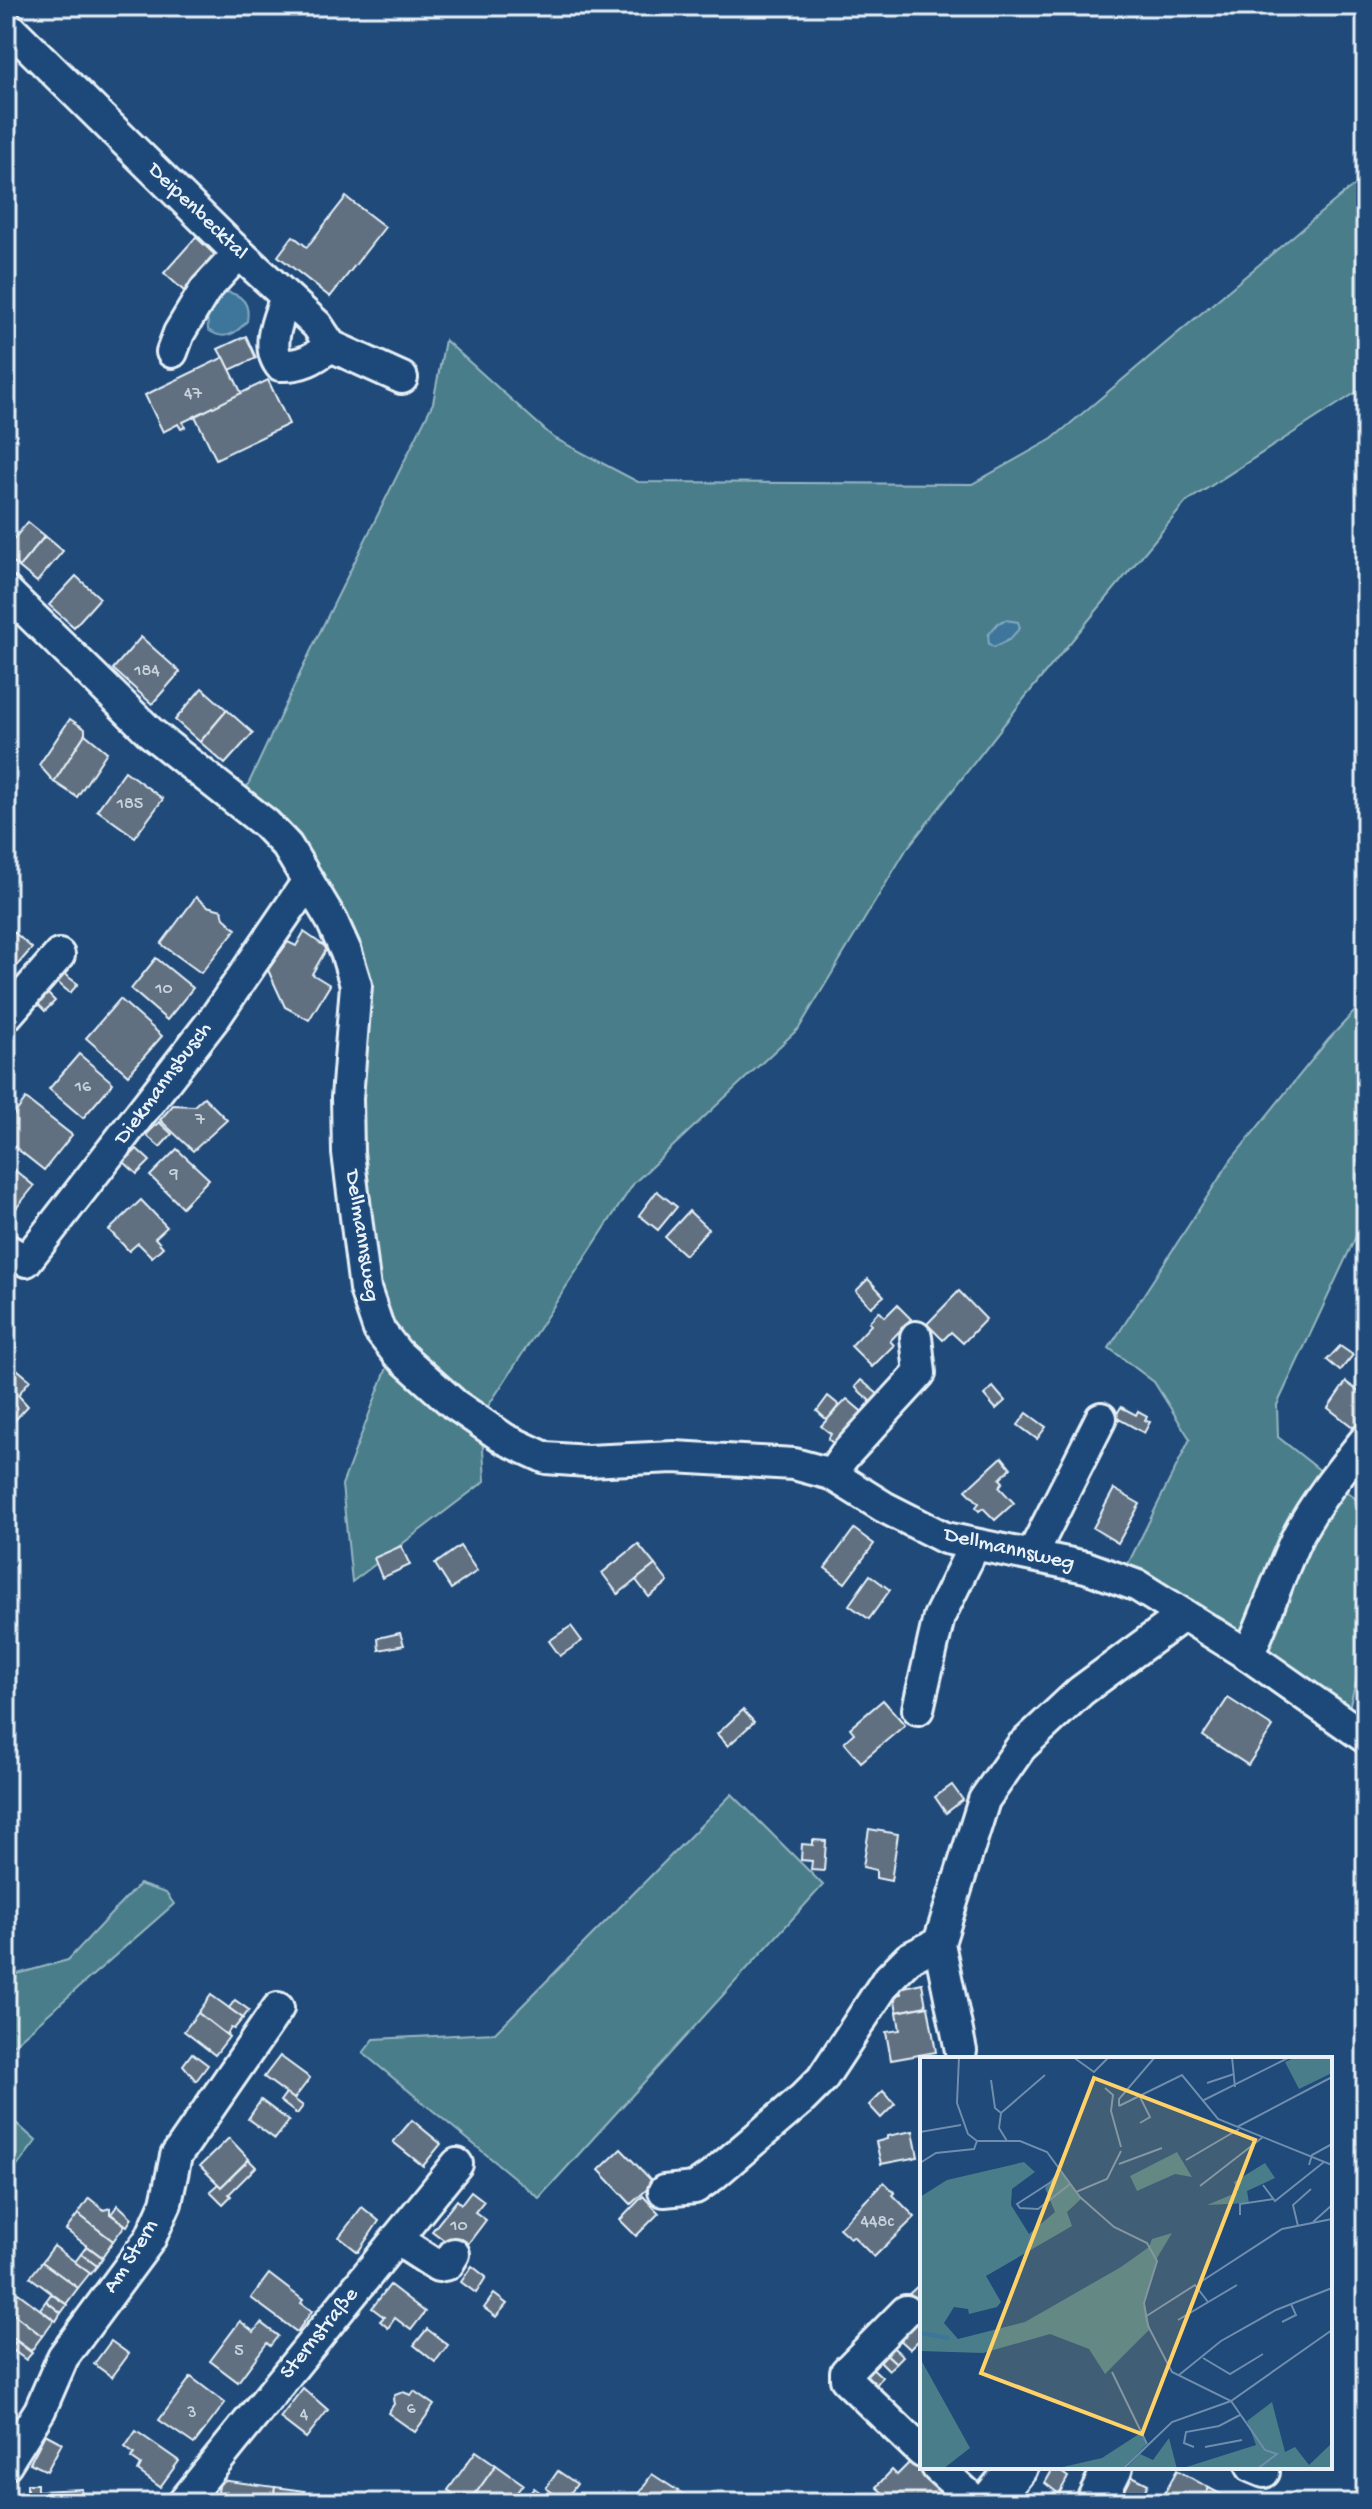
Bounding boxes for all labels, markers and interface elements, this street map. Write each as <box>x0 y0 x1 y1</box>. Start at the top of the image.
street label: Deipenbecktal <box>140 156 253 266</box>
house number: 47 <box>184 384 203 405</box>
house number: 184 <box>133 661 160 682</box>
house number: 185 <box>116 794 143 815</box>
house number: 10 <box>154 979 173 1000</box>
street label: Diekmannsbusch <box>108 1018 219 1152</box>
house number: 16 <box>74 1077 92 1098</box>
house number: 7 <box>194 1110 205 1131</box>
house number: 9 <box>168 1164 179 1185</box>
street label: Dellmannsweg <box>337 1166 384 1304</box>
street label: Dellmannsweg <box>939 1522 1077 1578</box>
inset map <box>920 2057 1332 2469</box>
house number: 448c <box>860 2212 894 2233</box>
street label: Am Stern <box>99 2215 166 2299</box>
house number: 10 <box>449 2216 468 2237</box>
street label: Sternstraße <box>275 2282 365 2385</box>
house number: 5 <box>234 2341 244 2362</box>
house number: 6 <box>406 2399 416 2420</box>
house number: 3 <box>186 2403 197 2424</box>
house number: 4 <box>300 2405 309 2426</box>

